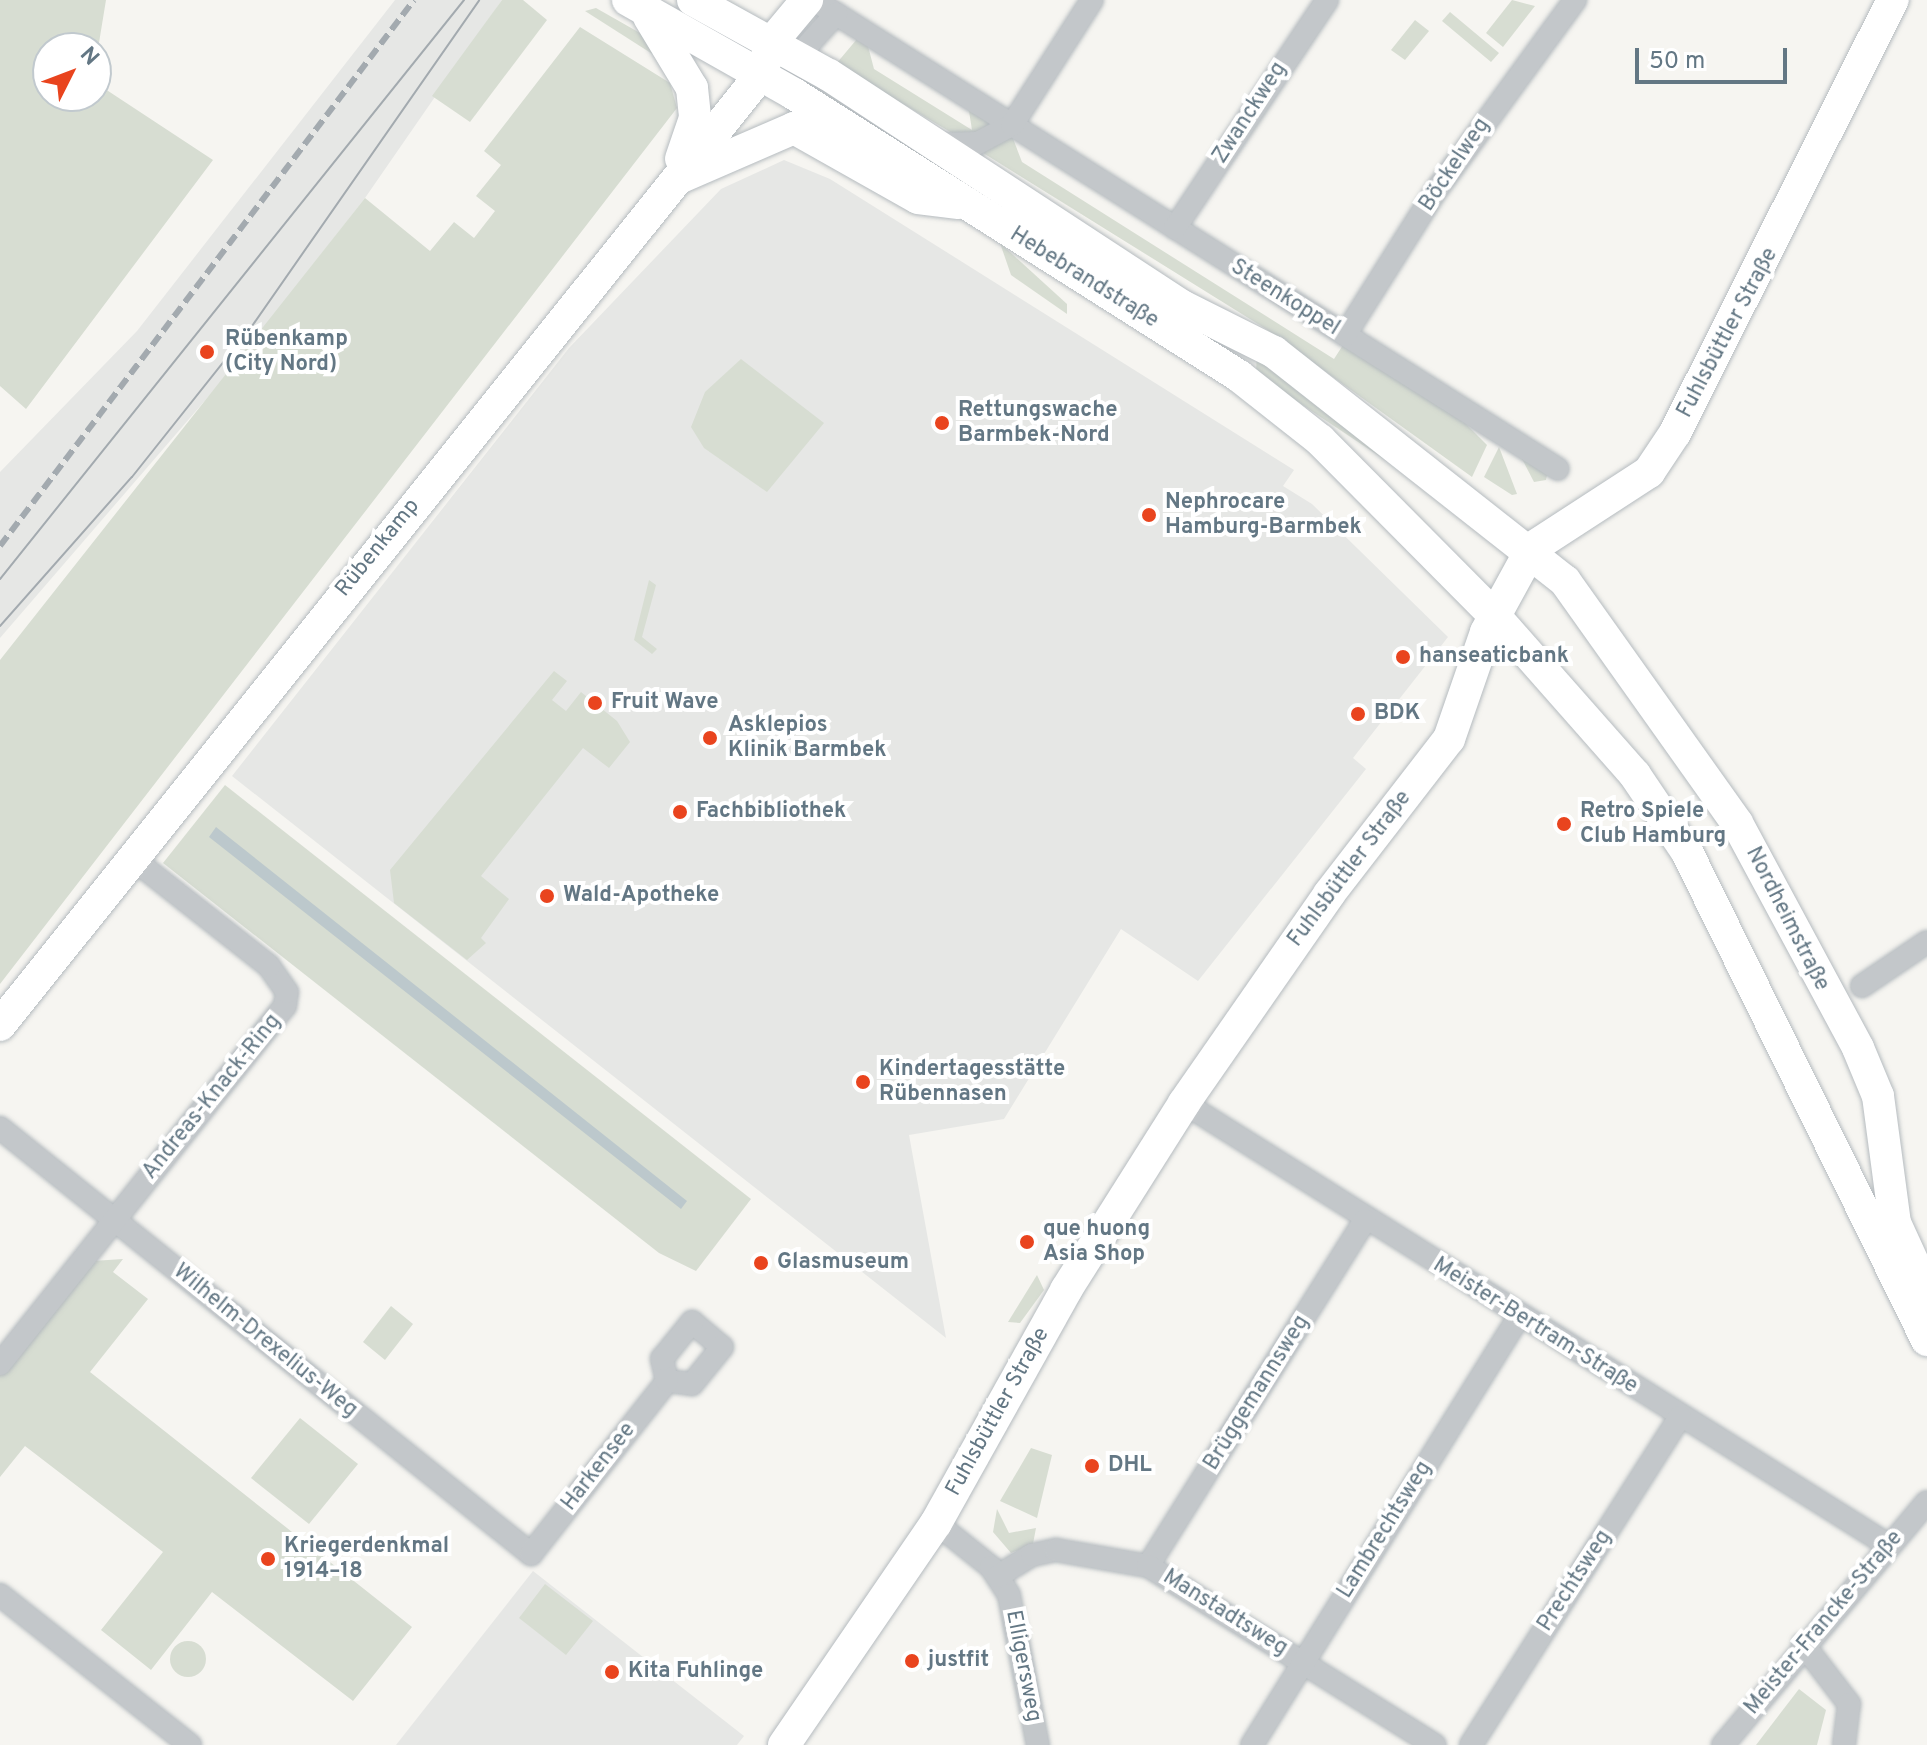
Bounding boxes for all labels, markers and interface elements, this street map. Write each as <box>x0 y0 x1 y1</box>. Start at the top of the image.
north arrow <box>32 32 112 112</box>
scale bar <box>1639 32 1791 82</box>
text: N <box>73 42 104 72</box>
text: 50 m <box>1649 47 1705 77</box>
street label: Zwanckweg <box>1207 57 1293 169</box>
street label: Böckelweg <box>1414 113 1496 217</box>
street label: Hebebrandstraße <box>1005 222 1163 334</box>
street label: Fuhlsbüttler Straße <box>1672 244 1784 422</box>
street label: Steenkoppel <box>1226 254 1344 342</box>
place label: Rübenkamp (City Nord) <box>225 326 348 378</box>
marker: Rübenkamp (City Nord) <box>196 341 218 363</box>
place label: Rettungswache Barmbek-Nord <box>958 397 1118 448</box>
marker: Rettungswache Barmbek-Nord <box>933 414 951 432</box>
place label: Nephrocare Hamburg-Barmbek <box>1165 489 1362 540</box>
street label: Rübenkamp <box>330 494 426 602</box>
marker: Nephrocare Hamburg-Barmbek <box>1140 506 1158 524</box>
place label: hanseaticbank <box>1419 644 1569 670</box>
marker: hanseaticbank <box>1394 648 1412 666</box>
place label: Fruit Wave <box>611 690 719 716</box>
marker: Fruit Wave <box>586 694 604 712</box>
place label: BDK <box>1374 701 1420 727</box>
marker: BDK <box>1349 705 1367 723</box>
place label: Asklepios Klinik Barmbek <box>728 712 887 764</box>
marker: Asklepios Klinik Barmbek <box>699 727 721 749</box>
street label: Fuhlsbüttler Straße <box>1283 786 1417 952</box>
place label: Retro Spiele Club Hamburg <box>1580 798 1726 850</box>
place label: Fachbibliothek <box>696 799 846 825</box>
marker: Fachbibliothek <box>671 803 689 821</box>
marker: Retro Spiele Club Hamburg <box>1555 815 1573 833</box>
street label: Nordheimstraße <box>1739 843 1835 995</box>
place label: Wald-Apotheke <box>563 883 719 909</box>
marker: Wald-Apotheke <box>538 887 556 905</box>
street label: Andreas-Knack-Ring <box>137 1009 287 1185</box>
place label: Kindertagesstätte Rübennasen <box>879 1056 1065 1108</box>
marker: Kindertagesstätte Rübennasen <box>854 1073 872 1091</box>
place label: que huong Asia Shop <box>1043 1216 1150 1268</box>
marker: que huong Asia Shop <box>1018 1233 1036 1251</box>
place label: Glasmuseum <box>777 1250 909 1276</box>
street label: Meister-Bertram-Straße <box>1428 1252 1642 1400</box>
marker: Glasmuseum <box>752 1254 770 1272</box>
street label: Wilhelm-Drexelius-Weg <box>168 1259 362 1423</box>
street label: Brüggemannsweg <box>1199 1311 1315 1475</box>
street label: Fuhlsbüttler Straße <box>941 1323 1055 1501</box>
street label: Harkensee <box>556 1418 642 1516</box>
place label: DHL <box>1108 1453 1152 1479</box>
marker: DHL <box>1083 1457 1101 1475</box>
street label: Lambrechtsweg <box>1332 1457 1438 1603</box>
street label: Prechtsweg <box>1532 1525 1618 1637</box>
street label: Meister-Francke-Straße <box>1739 1526 1909 1720</box>
place label: Kriegerdenkmal 1914–18 <box>284 1533 449 1584</box>
marker: Kriegerdenkmal 1914–18 <box>259 1550 277 1568</box>
street label: Manstadtsweg <box>1158 1564 1292 1662</box>
street label: Elligersweg <box>999 1608 1047 1724</box>
place label: justfit <box>928 1648 989 1674</box>
marker: justfit <box>903 1652 921 1670</box>
place label: Kita Fuhlinge <box>628 1659 763 1685</box>
marker: Kita Fuhlinge <box>603 1663 621 1681</box>

